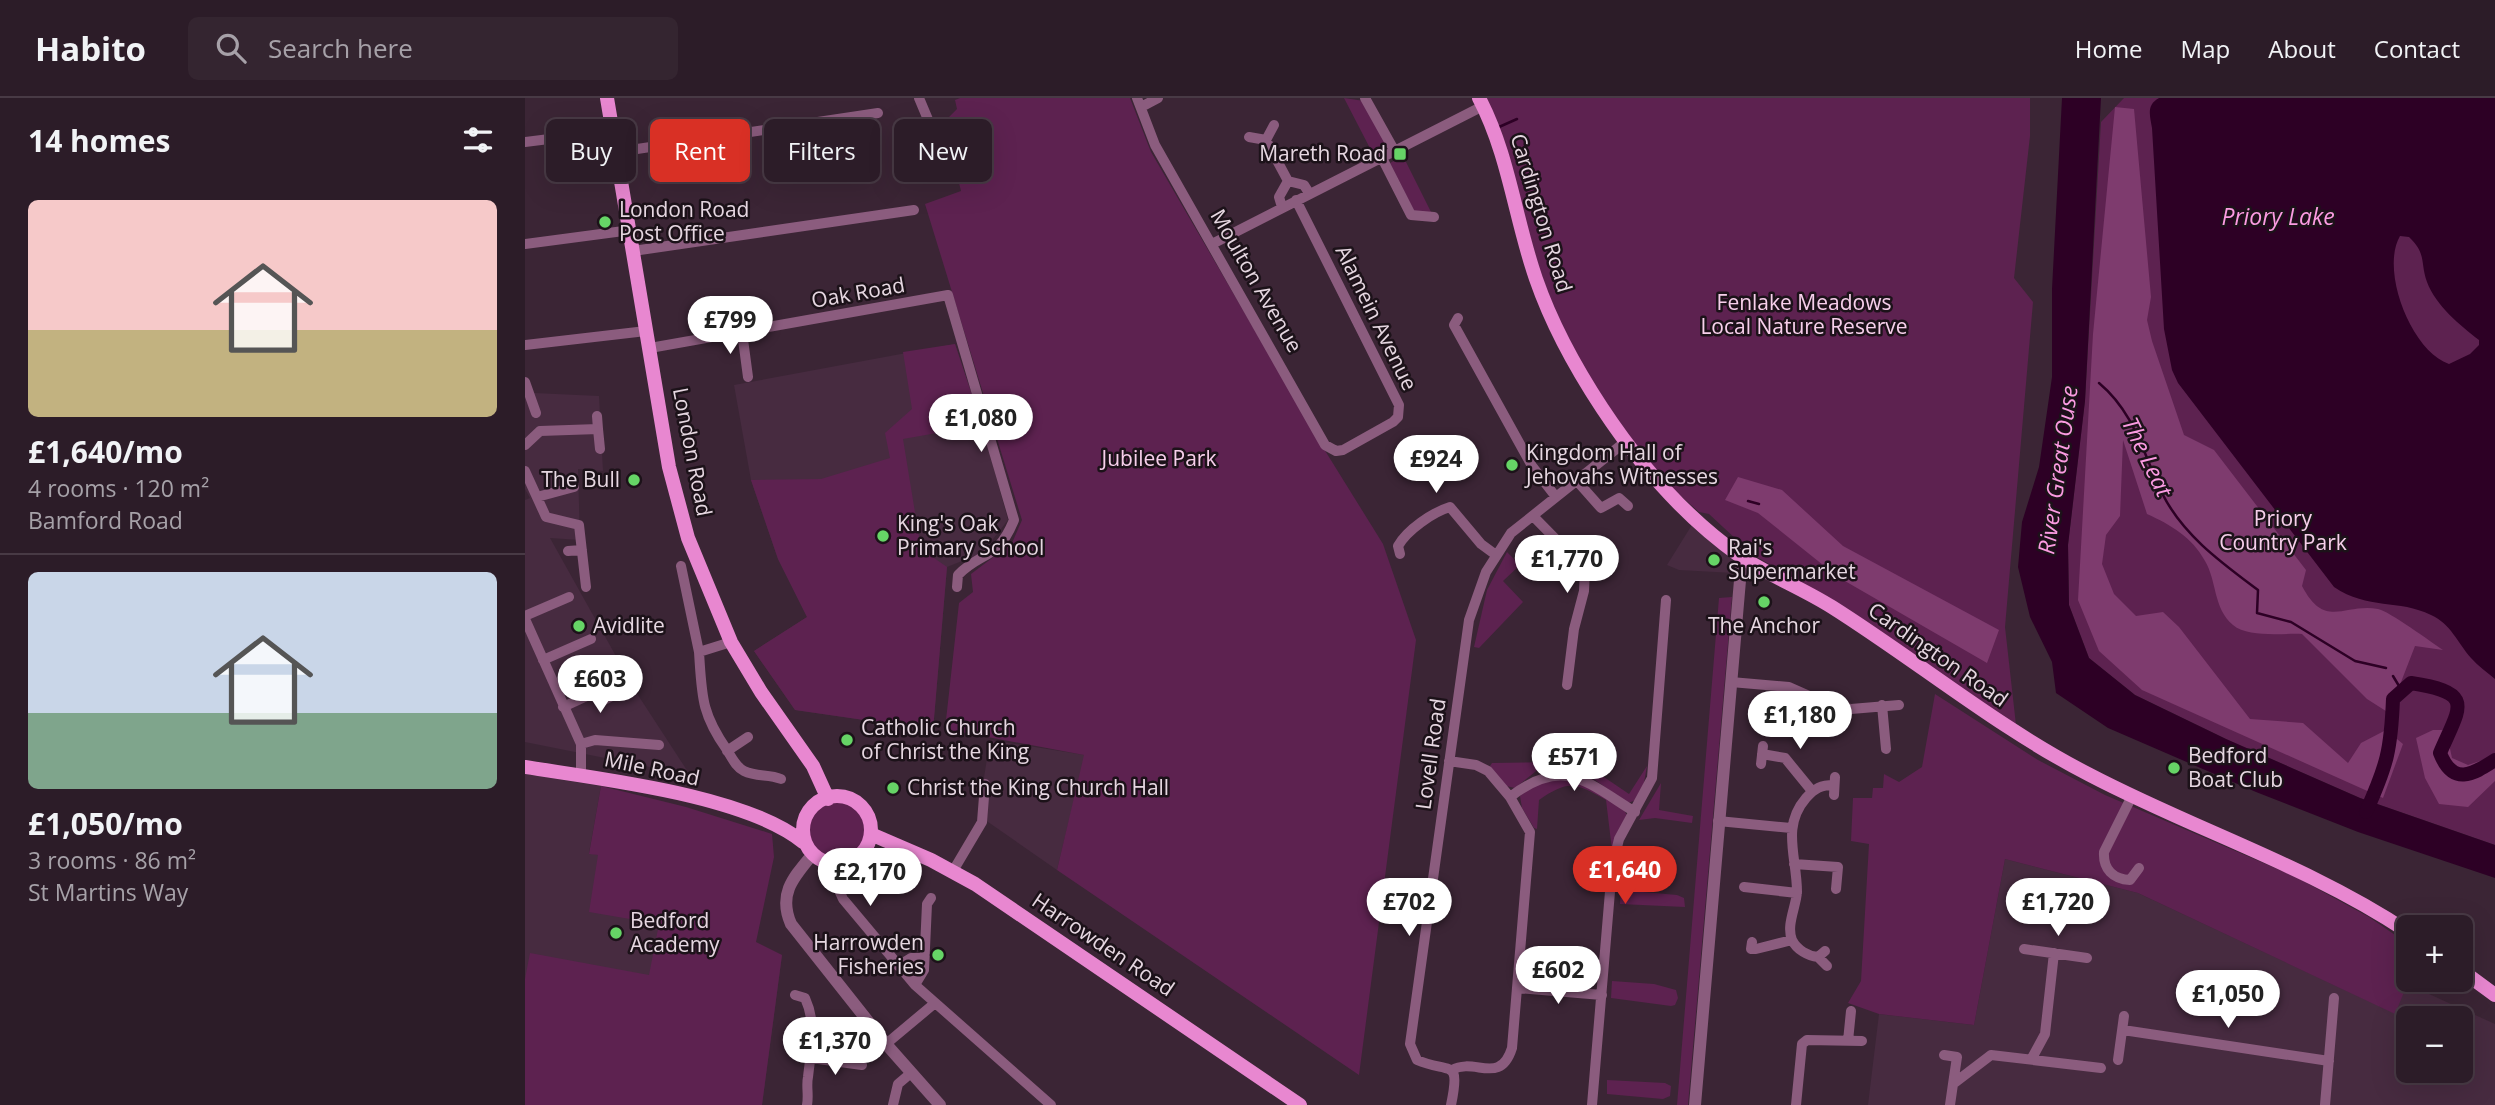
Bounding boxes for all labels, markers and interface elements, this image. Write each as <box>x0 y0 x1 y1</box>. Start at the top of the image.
search box <box>188 17 678 80</box>
text: Habito <box>35 26 146 71</box>
icon: search <box>212 29 250 67</box>
text: Search here <box>268 30 413 66</box>
text: Home <box>2075 32 2143 65</box>
text: Map <box>2181 32 2230 65</box>
text: About <box>2268 32 2336 65</box>
text: Contact <box>2374 32 2460 65</box>
chip: Buy <box>546 119 636 182</box>
chip: Rent <box>650 119 750 182</box>
chip: Filters <box>764 119 880 182</box>
chip: New <box>894 119 992 182</box>
text: 14 homes <box>28 120 171 161</box>
icon: filters <box>459 121 497 159</box>
street label: Cardington Road <box>1505 130 1579 295</box>
place label: Mareth Road <box>1259 139 1386 167</box>
marker: Mareth Road <box>1392 146 1408 162</box>
place label: London Road Post Office <box>619 195 749 247</box>
water label: Priory Lake <box>2221 200 2335 232</box>
street label: Moulton Avenue <box>1204 204 1309 357</box>
marker: London Road Post Office <box>597 214 613 230</box>
street label: Alamein Avenue <box>1330 240 1424 395</box>
icon: home <box>200 245 326 371</box>
street label: Oak Road <box>809 270 907 314</box>
park label: Fenlake Meadows Local Nature Reserve <box>1700 288 1908 340</box>
pin: £799 <box>689 296 771 356</box>
text: £799 <box>704 303 756 335</box>
water label: River Great Ouse <box>2029 383 2085 556</box>
street label: London Road <box>667 385 719 518</box>
pin: £1,080 <box>924 394 1038 454</box>
text: £1,080 <box>945 401 1017 433</box>
water label: The Leat <box>2115 411 2182 503</box>
text: £1,640/mo <box>28 431 183 472</box>
pin: £924 <box>1395 436 1477 495</box>
place label: Kingdom Hall of Jehovahs Witnesses <box>1524 438 1718 490</box>
text: £924 <box>1410 442 1462 474</box>
park label: Jubilee Park <box>1100 444 1216 472</box>
marker: Kingdom Hall of Jehovahs Witnesses <box>1504 457 1520 473</box>
place label: The Bull <box>541 465 620 493</box>
text: 4 rooms · 120 m² <box>28 472 209 504</box>
marker: The Bull <box>626 472 642 488</box>
text: Bamford Road <box>28 504 183 536</box>
park label: Priory Country Park <box>2219 504 2347 556</box>
place label: King's Oak Primary School <box>897 509 1044 561</box>
marker: King's Oak Primary School <box>875 528 891 544</box>
place label: Rai's Supermarket <box>1728 533 1856 585</box>
pin: £1,770 <box>1510 536 1624 595</box>
text: £1,770 <box>1531 542 1603 574</box>
marker: Rai's Supermarket <box>1706 552 1722 568</box>
marker: The Anchor <box>1756 594 1772 610</box>
street label: Cardington Road <box>1863 596 2014 713</box>
place label: Avidlite <box>593 611 665 639</box>
place label: The Anchor <box>1708 611 1820 639</box>
icon: home <box>200 617 326 743</box>
marker: Avidlite <box>571 618 587 634</box>
pin: £603 <box>559 656 641 715</box>
text: £603 <box>574 662 626 694</box>
pin: £1,180 <box>1743 692 1857 751</box>
street label: Lovell Road <box>1408 696 1452 811</box>
text: £1,180 <box>1764 698 1836 730</box>
place label: Catholic Church of Christ the King <box>861 713 1029 765</box>
marker: Catholic Church of Christ the King <box>839 732 855 748</box>
pin: £571 <box>1533 734 1615 793</box>
text: £571 <box>1548 740 1600 772</box>
place label: Bedford Boat Club <box>2188 741 2283 793</box>
street label: Mile Road <box>602 744 702 792</box>
marker: Bedford Boat Club <box>2166 760 2182 776</box>
place label: Christ the King Church Hall <box>907 773 1169 801</box>
marker: Christ the King Church Hall <box>885 780 901 796</box>
text: £1,050/mo <box>28 803 183 844</box>
text: 3 rooms · 86 m² <box>28 844 196 876</box>
pin: £1,640 <box>1568 846 1682 906</box>
pin: £2,170 <box>813 848 927 908</box>
text: £1,640 <box>1589 853 1661 885</box>
text: £2,170 <box>834 855 906 887</box>
text: St Martins Way <box>28 876 188 908</box>
pin: £702 <box>1368 878 1450 938</box>
pin: £1,720 <box>2001 878 2115 938</box>
text: £702 <box>1383 885 1435 917</box>
text: £1,720 <box>2022 885 2094 917</box>
street label: Harrowden Road <box>1027 886 1180 1002</box>
place label: Bedford Academy <box>630 906 720 958</box>
map controls <box>2396 915 2473 1083</box>
button: + <box>2396 915 2473 992</box>
marker: Bedford Academy <box>608 925 624 941</box>
place label: Harrowden Fisheries <box>813 928 924 980</box>
pin: £602 <box>1517 946 1599 1006</box>
marker: Harrowden Fisheries <box>930 947 946 963</box>
text: £602 <box>1532 953 1584 985</box>
pin: £1,050 <box>2171 970 2285 1030</box>
text: £1,050 <box>2192 977 2264 1009</box>
button: − <box>2396 1006 2473 1083</box>
pin: £1,370 <box>778 1018 892 1077</box>
text: £1,370 <box>799 1024 871 1056</box>

